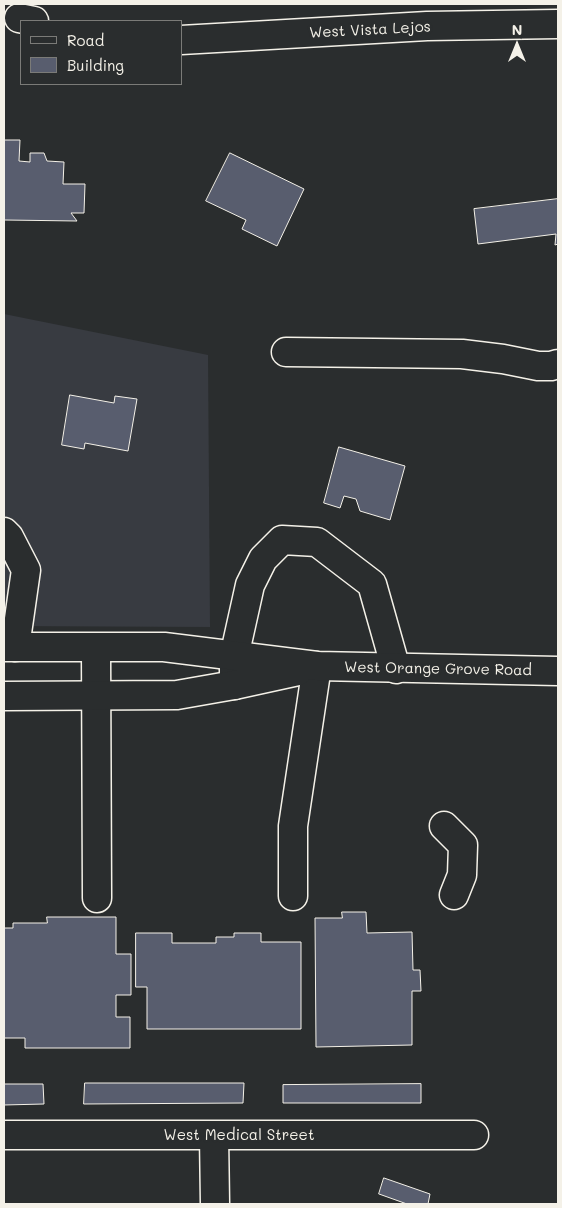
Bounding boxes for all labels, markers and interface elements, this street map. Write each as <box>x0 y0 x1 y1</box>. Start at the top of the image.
street label: West Vista Lejos <box>309 18 431 42</box>
legend <box>20 20 182 85</box>
north arrow <box>492 20 542 70</box>
text: N <box>512 20 522 39</box>
text: Road <box>67 30 104 50</box>
text: Building <box>67 55 124 75</box>
street label: West Orange Grove Road <box>344 658 532 680</box>
street label: West Medical Street <box>164 1126 314 1144</box>

